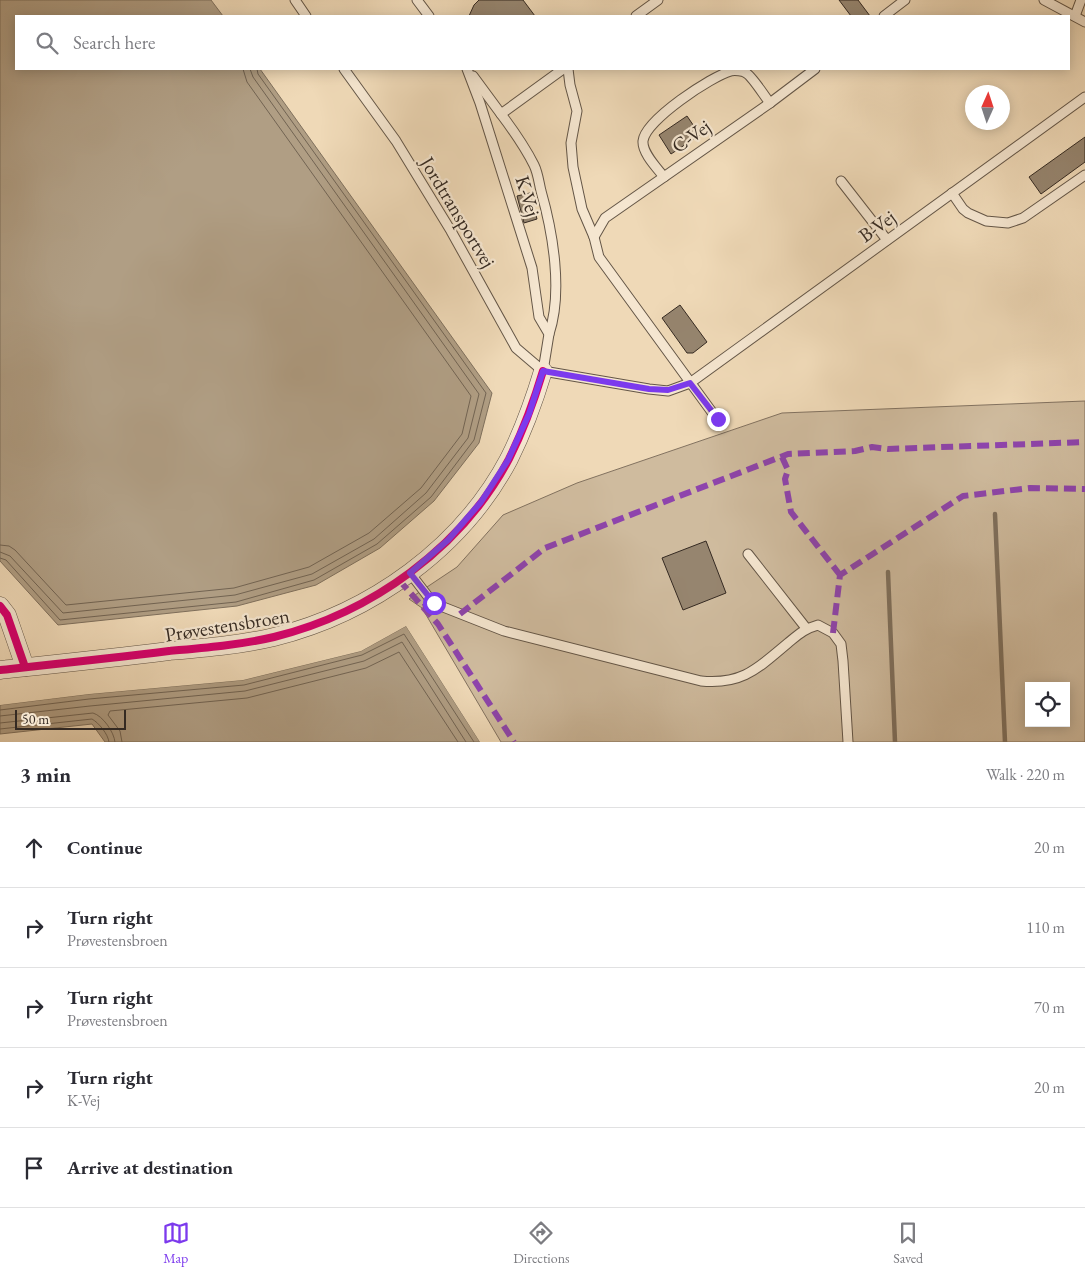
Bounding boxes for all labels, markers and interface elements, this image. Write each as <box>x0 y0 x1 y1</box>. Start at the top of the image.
search box <box>15 15 1070 70</box>
icon: search <box>33 29 61 57</box>
text: Search here <box>73 30 155 55</box>
north arrow <box>965 85 1010 130</box>
street label: C-Vej <box>666 113 716 159</box>
street label: Jordtransportvej <box>414 150 501 272</box>
street label: K-Vej <box>510 172 546 220</box>
street label: B-Vej <box>853 204 901 248</box>
route end <box>707 408 730 431</box>
route start <box>423 592 446 615</box>
street label: Prøvestensbroen <box>163 602 292 648</box>
map controls <box>1025 682 1070 727</box>
button: locate <box>1025 682 1070 727</box>
scale bar <box>15 707 126 730</box>
text: 50 m <box>22 710 49 728</box>
text: 3 min <box>20 761 71 788</box>
text: Walk · 220 m <box>986 764 1065 785</box>
icon: ahead <box>20 834 48 862</box>
text: Continue <box>67 835 142 860</box>
text: 20 m <box>1034 837 1065 858</box>
text: Turn right <box>67 905 153 930</box>
icon: right <box>20 914 48 942</box>
text: 110 m <box>1026 917 1065 938</box>
text: Prøvestensbroen <box>67 930 168 951</box>
text: Turn right <box>67 985 153 1010</box>
icon: right <box>20 994 48 1022</box>
text: 70 m <box>1034 997 1065 1018</box>
text: Prøvestensbroen <box>67 1010 168 1031</box>
text: Turn right <box>67 1065 153 1090</box>
icon: right <box>20 1074 48 1102</box>
text: 20 m <box>1034 1077 1065 1098</box>
text: K-Vej <box>67 1090 100 1111</box>
icon: arrive <box>20 1154 48 1182</box>
text: Arrive at destination <box>67 1155 233 1180</box>
tab: Map <box>162 1219 190 1267</box>
tab: Directions <box>513 1219 570 1267</box>
tab: Saved <box>893 1219 923 1267</box>

